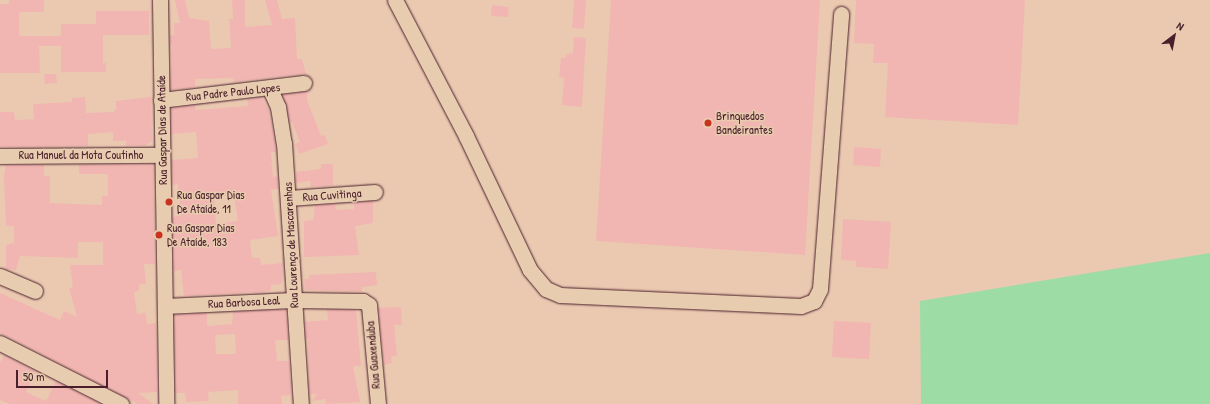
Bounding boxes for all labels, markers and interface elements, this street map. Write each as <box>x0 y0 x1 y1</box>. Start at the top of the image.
north arrow <box>1154 16 1194 56</box>
text: N <box>1174 18 1187 33</box>
street label: Rua Gaspar Dias de Ataíde <box>154 75 170 185</box>
street label: Rua Padre Paulo Lopes <box>185 80 281 104</box>
place label: Brinquedos Bandeirantes <box>716 109 773 137</box>
marker: Brinquedos Bandeirantes <box>703 118 713 128</box>
street label: Rua Manuel da Mota Coutinho <box>19 148 143 162</box>
street label: Rua Lourenço de Mascarenhas <box>281 182 301 308</box>
street label: Rua Cuvitinga <box>302 186 362 204</box>
place label: Rua Gaspar Dias De Ataíde, 11 <box>177 188 245 216</box>
marker: Rua Gaspar Dias De Ataíde, 11 <box>164 197 174 207</box>
place label: Rua Gaspar Dias De Ataíde, 183 <box>167 221 235 249</box>
marker: Rua Gaspar Dias De Ataíde, 183 <box>154 230 164 240</box>
street label: Rua Barbosa Leal <box>208 293 280 311</box>
street label: Rua Guaxenduba <box>363 321 383 389</box>
scale bar <box>18 362 110 388</box>
text: 50 m <box>23 368 44 385</box>

